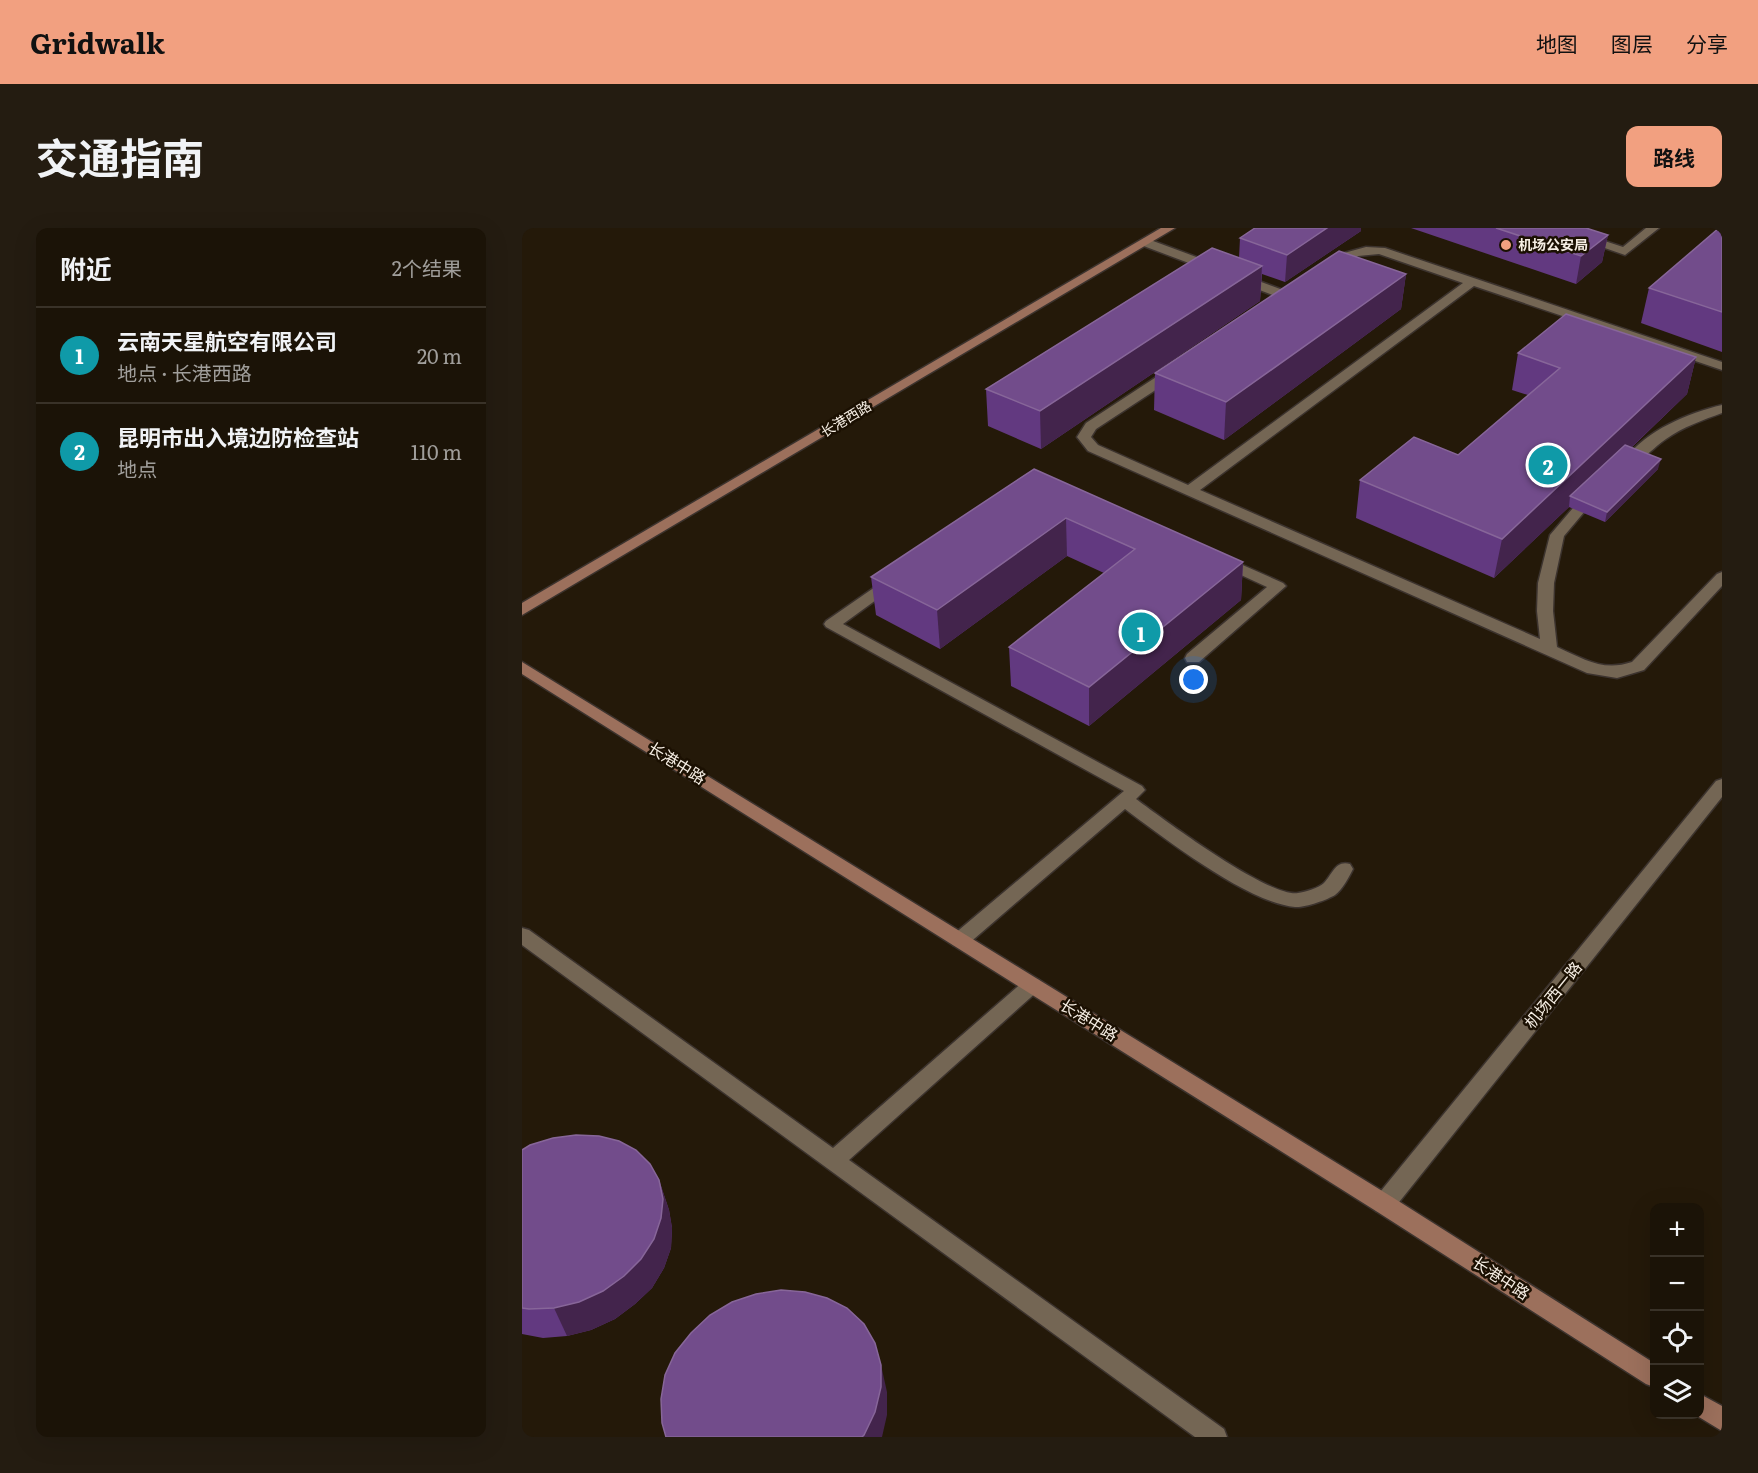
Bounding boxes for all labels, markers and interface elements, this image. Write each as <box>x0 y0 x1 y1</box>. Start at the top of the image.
text: Gridwalk <box>30 21 165 63</box>
text: 地图 <box>1536 27 1578 58</box>
text: 图层 <box>1611 27 1653 58</box>
text: 分享 <box>1686 27 1728 58</box>
text: 交通指南 <box>36 125 204 187</box>
button: 路线 <box>1626 126 1722 187</box>
place label: 机场公安局 <box>1518 234 1588 254</box>
marker: 机场公安局 <box>1499 238 1513 252</box>
text: 附近 <box>60 248 112 287</box>
text: 2个结果 <box>392 252 462 282</box>
text: 云南天星航空有限公司 <box>117 324 337 357</box>
text: 1 <box>75 340 84 370</box>
text: 20 m <box>417 340 462 370</box>
text: 地点 · 长港西路 <box>117 357 252 387</box>
street label: 长港西路 <box>816 395 875 441</box>
text: 昆明市出入境边防检查站 <box>117 420 359 453</box>
text: 2 <box>74 436 85 466</box>
text: 110 m <box>411 436 462 466</box>
pin: 2 <box>1528 442 1568 488</box>
text: 地点 <box>117 453 157 483</box>
pin: 1 <box>1122 610 1160 654</box>
your location <box>1179 665 1208 694</box>
street label: 长港中路 <box>644 735 711 789</box>
street label: 机场西一路 <box>1518 956 1587 1033</box>
street label: 长港中路 <box>1056 992 1123 1046</box>
map controls <box>1650 1203 1704 1419</box>
button: + <box>1650 1203 1704 1257</box>
street label: 长港中路 <box>1468 1250 1535 1305</box>
button: − <box>1650 1257 1704 1311</box>
button: locate <box>1650 1311 1704 1365</box>
button: layers <box>1650 1365 1704 1419</box>

